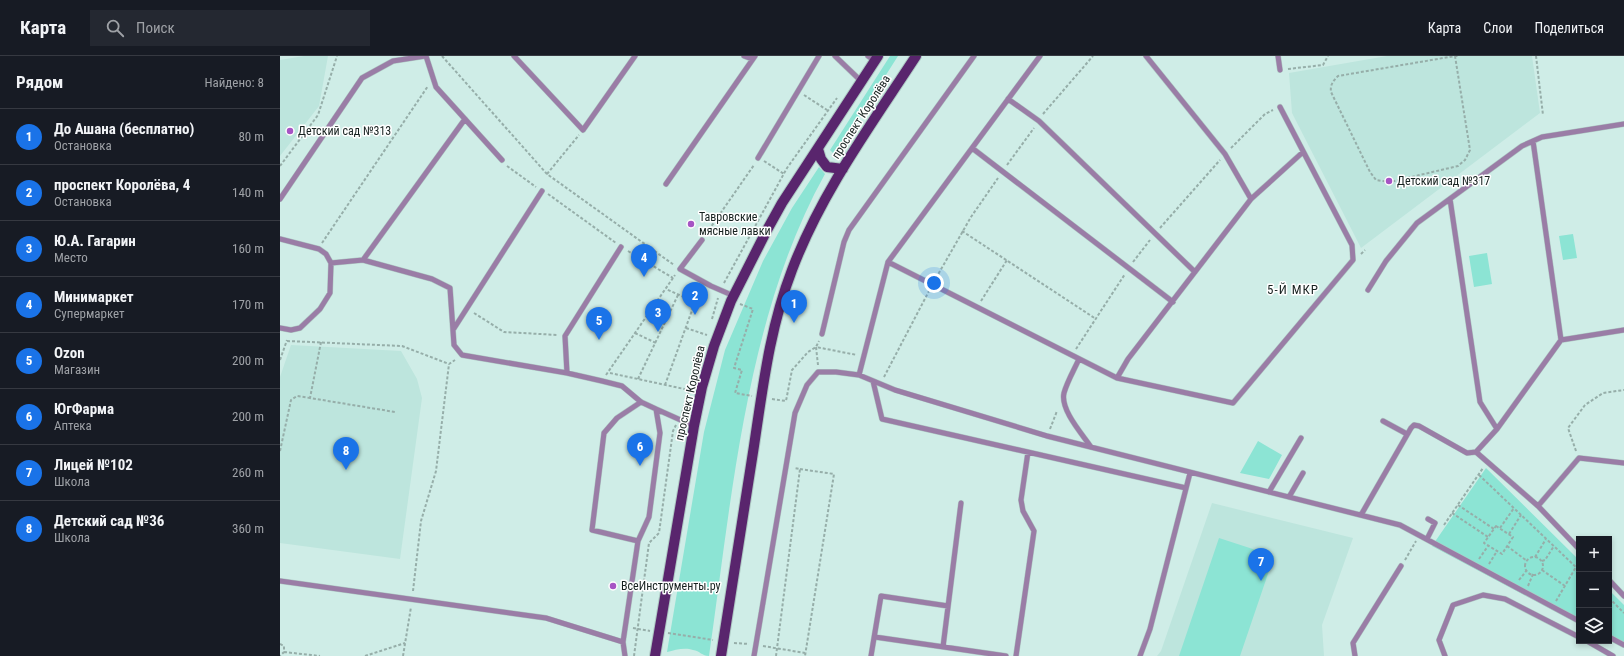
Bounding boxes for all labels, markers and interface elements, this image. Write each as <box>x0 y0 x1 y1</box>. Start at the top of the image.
search box <box>90 10 370 46</box>
text: Карта <box>20 16 66 39</box>
icon: search <box>104 17 126 39</box>
text: Поиск <box>136 19 175 37</box>
text: Карта <box>1428 20 1461 36</box>
text: Слои <box>1483 20 1513 36</box>
text: Поделиться <box>1535 20 1604 36</box>
text: Рядом <box>16 72 63 92</box>
street label: проспект Королёва <box>829 72 893 161</box>
text: Найдено: 8 <box>204 75 264 90</box>
text: До Ашана (бесплатно) <box>54 120 194 138</box>
place label: Детский сад №313 <box>298 124 391 138</box>
marker: Детский сад №313 <box>285 126 295 136</box>
text: 1 <box>26 129 32 144</box>
text: 80 m <box>238 129 264 144</box>
text: Остановка <box>54 138 112 153</box>
place label: Детский сад №317 <box>1397 174 1490 188</box>
text: проспект Королёва, 4 <box>54 176 190 194</box>
marker: Детский сад №317 <box>1384 176 1394 186</box>
text: 2 <box>26 185 32 200</box>
text: 140 m <box>232 185 264 200</box>
text: Остановка <box>54 194 112 209</box>
place label: Тавровские мясные лавки <box>699 210 771 238</box>
marker: Тавровские мясные лавки <box>686 219 696 229</box>
text: Ю.А. Гагарин <box>54 232 136 250</box>
text: 3 <box>26 241 32 256</box>
text: 160 m <box>232 241 264 256</box>
pin: 4 <box>631 244 657 277</box>
text: Место <box>54 250 88 265</box>
your location <box>924 273 944 293</box>
pin: 2 <box>682 282 708 315</box>
district label: 5-Й МКР <box>1267 282 1319 297</box>
text: Минимаркет <box>54 288 134 306</box>
pin: 1 <box>781 290 807 323</box>
text: 4 <box>26 297 32 312</box>
text: 170 m <box>232 297 264 312</box>
pin: 3 <box>645 299 671 332</box>
text: Супермаркет <box>54 306 125 321</box>
pin: 5 <box>586 307 612 340</box>
text: Ozon <box>54 344 85 362</box>
street label: проспект Королёва <box>672 344 708 442</box>
text: 5 <box>26 353 32 368</box>
text: 200 m <box>232 353 264 368</box>
text: Магазин <box>54 362 100 377</box>
text: ЮгФарма <box>54 400 114 418</box>
text: 6 <box>26 409 32 424</box>
text: 200 m <box>232 409 264 424</box>
text: Аптека <box>54 418 92 433</box>
pin: 6 <box>627 433 653 466</box>
pin: 8 <box>333 437 359 470</box>
text: Лицей №102 <box>54 456 133 474</box>
text: 7 <box>26 465 32 480</box>
text: 260 m <box>232 465 264 480</box>
text: Школа <box>54 474 90 489</box>
text: Детский сад №36 <box>54 512 164 530</box>
text: 8 <box>26 521 32 536</box>
text: 360 m <box>232 521 264 536</box>
text: Школа <box>54 530 90 545</box>
map controls <box>1576 536 1612 644</box>
button: + <box>1576 536 1612 572</box>
pin: 7 <box>1248 548 1274 581</box>
button: − <box>1576 572 1612 608</box>
place label: ВсеИнструменты.ру <box>621 579 721 593</box>
marker: ВсеИнструменты.ру <box>608 581 618 591</box>
button: layers <box>1576 608 1612 644</box>

